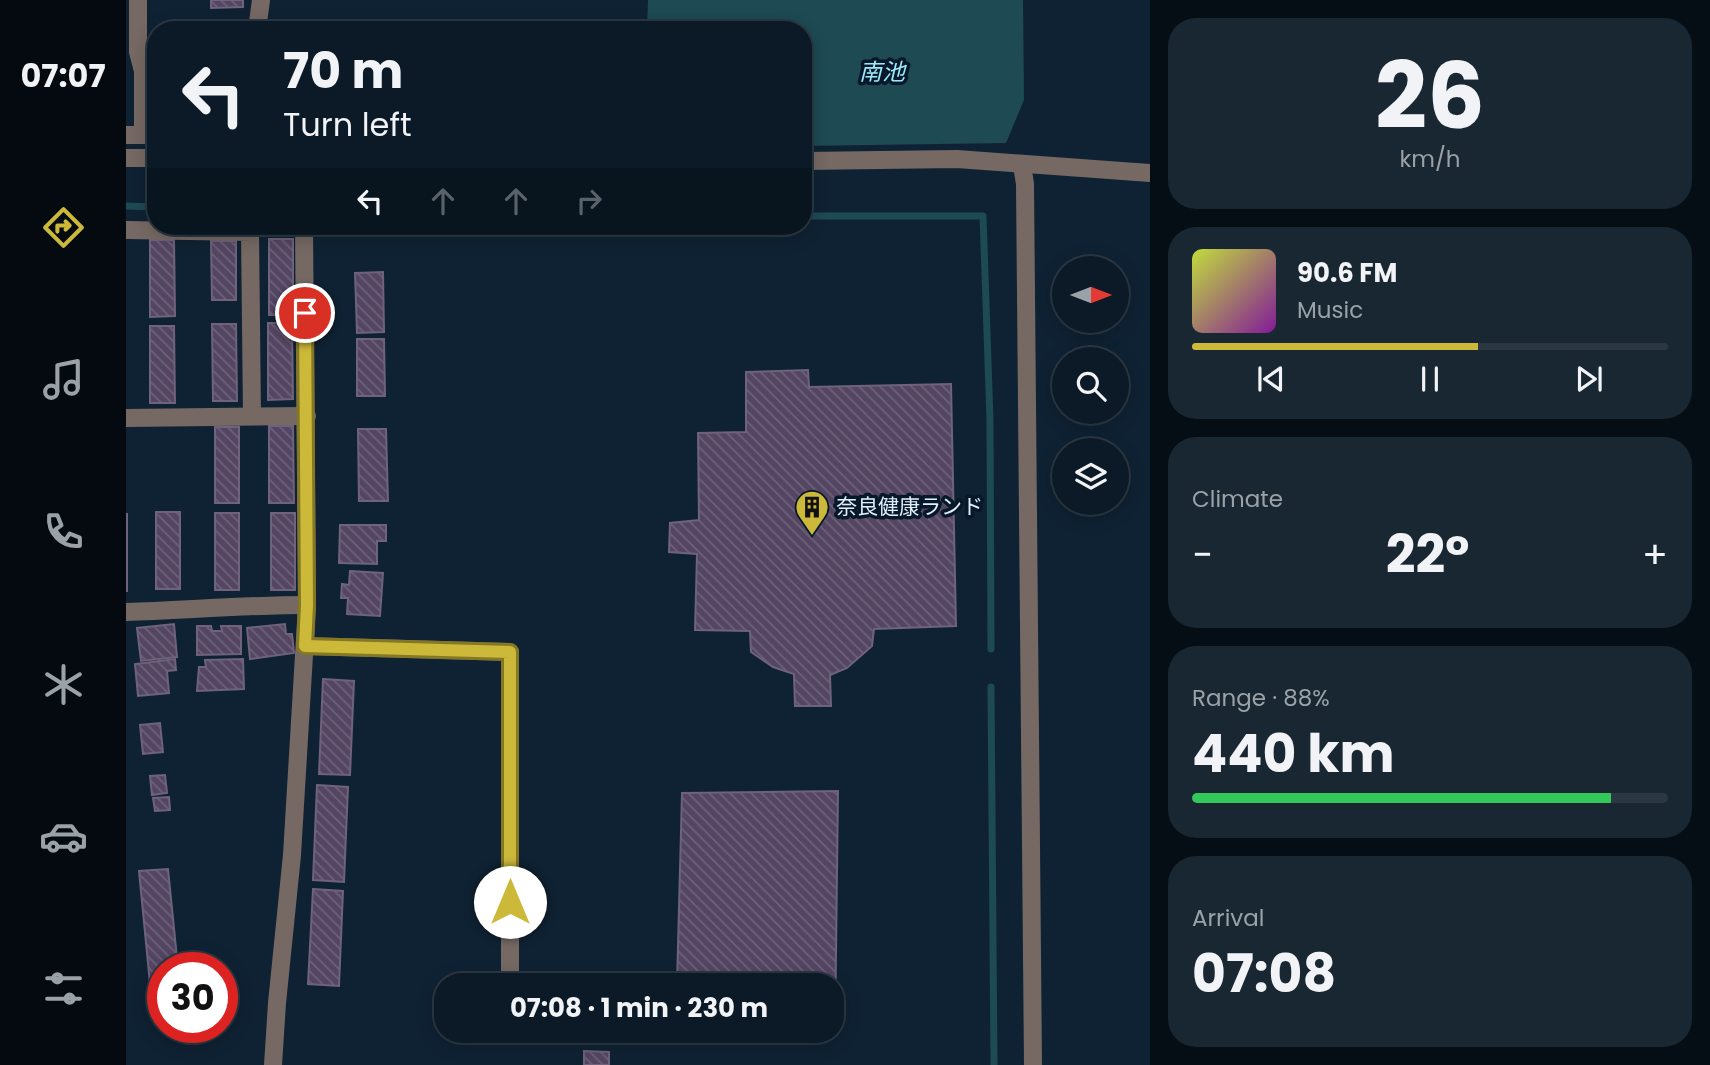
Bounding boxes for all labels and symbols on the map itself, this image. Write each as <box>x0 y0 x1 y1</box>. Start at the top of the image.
water label: 南池 <box>859 56 907 88</box>
north arrow <box>1052 256 1129 332</box>
pin <box>275 283 335 343</box>
building icon: 奈良健康ランド <box>793 488 831 537</box>
place label: 奈良健康ランド <box>836 492 983 521</box>
position arrow <box>473 865 547 939</box>
speed limit sign: 30 <box>147 952 238 1043</box>

